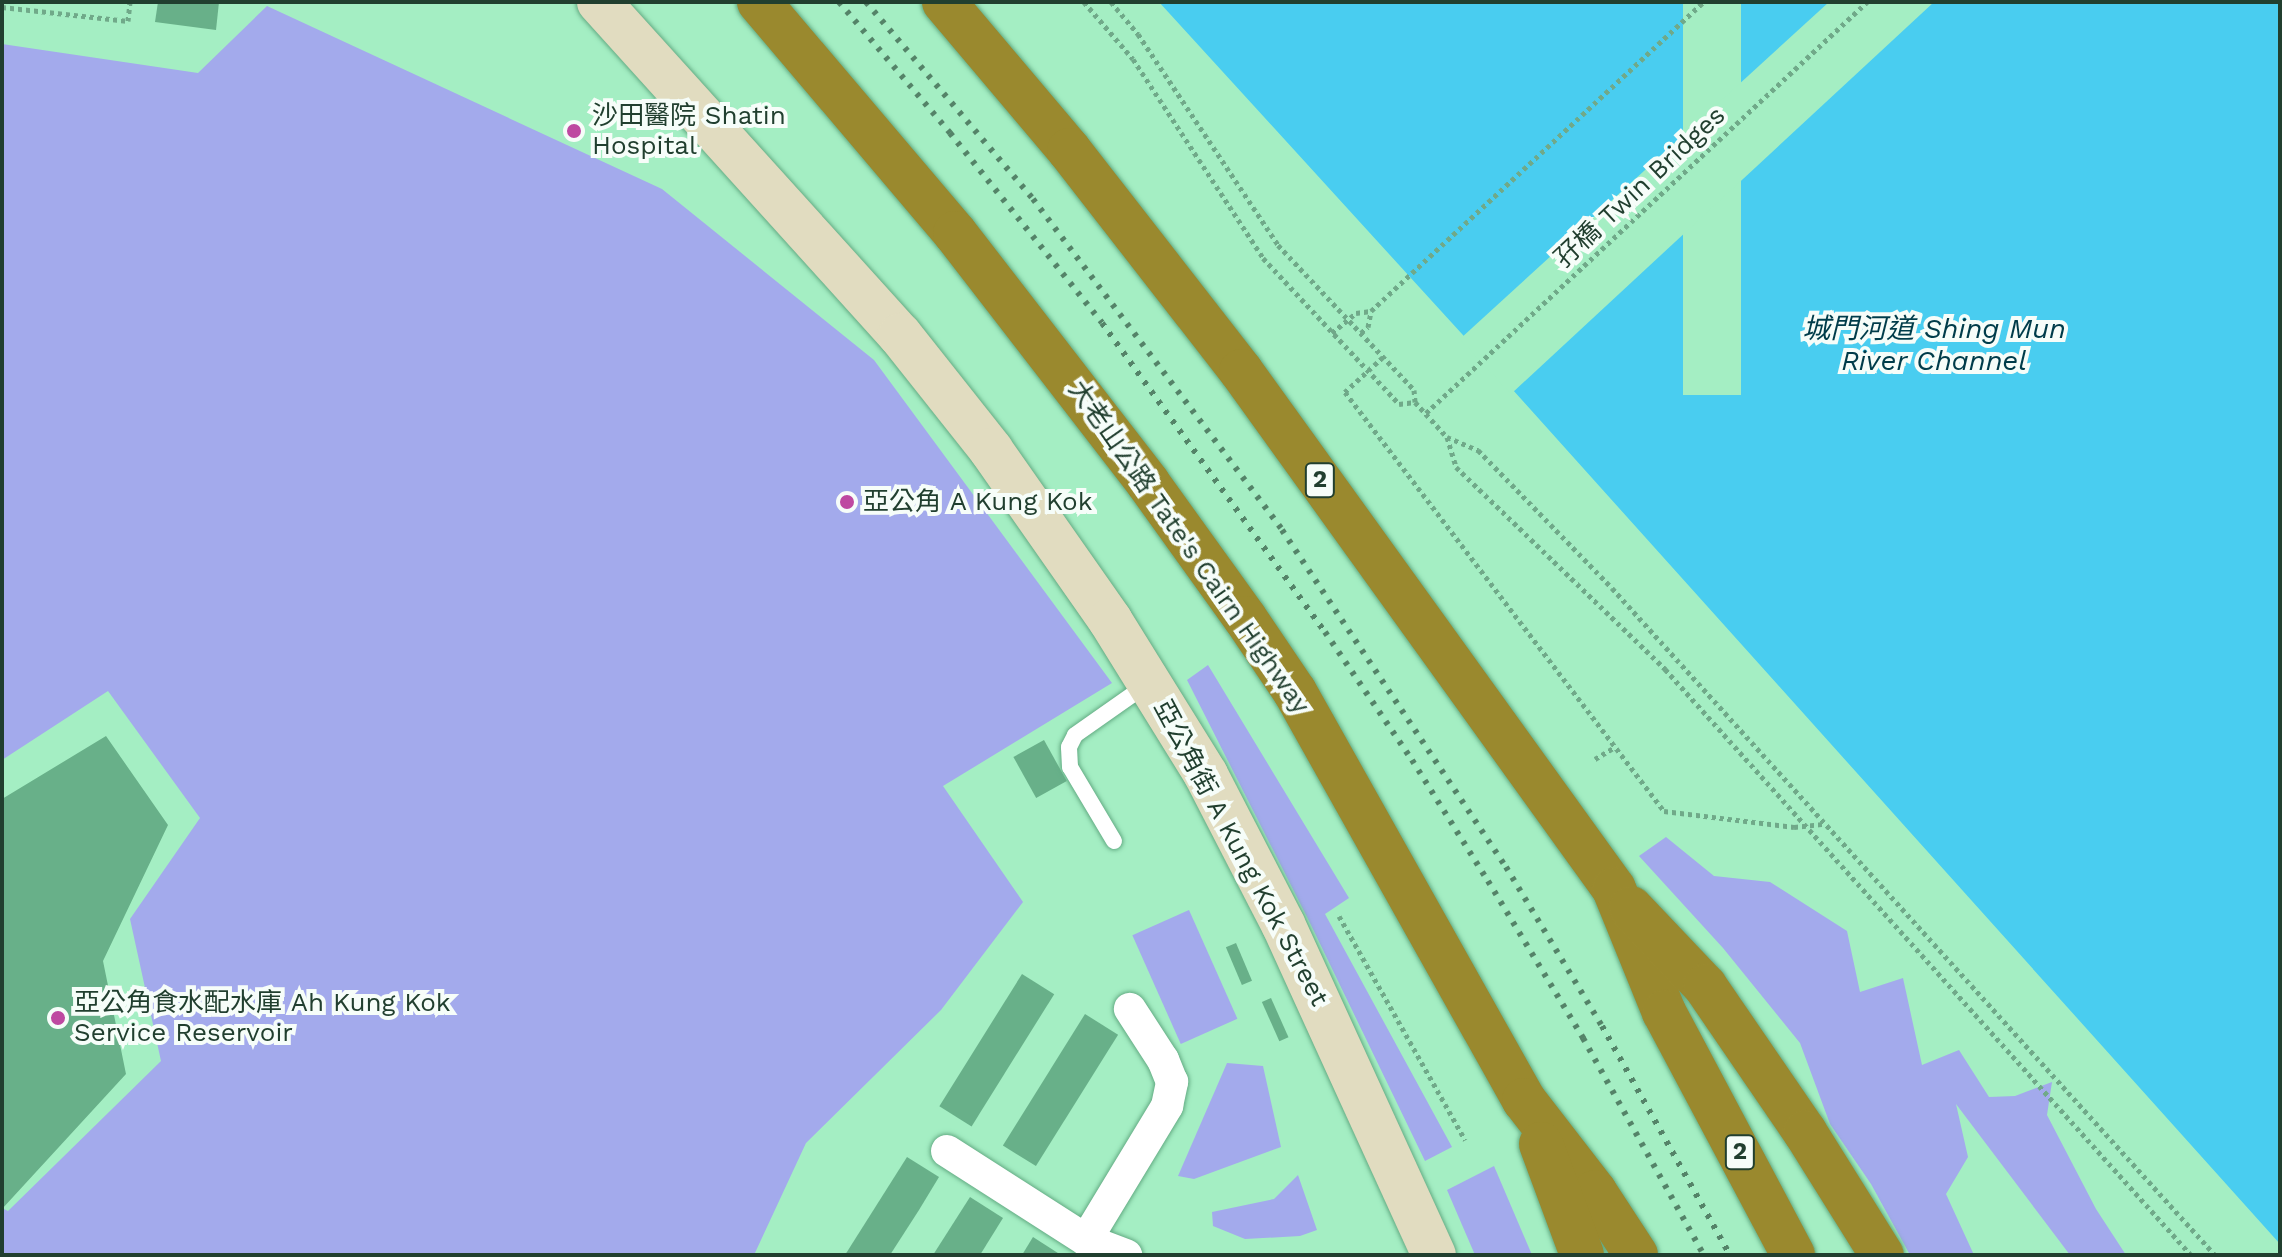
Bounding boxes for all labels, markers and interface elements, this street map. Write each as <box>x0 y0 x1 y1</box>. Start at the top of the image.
place label: 沙田醫院 Shatin Hospital <box>592 100 786 162</box>
street label: 孖橋 Twin Bridges <box>1548 100 1732 274</box>
marker: 沙田醫院 Shatin Hospital <box>563 120 585 142</box>
water label: 城門河道 Shing Mun River Channel <box>1802 312 2066 378</box>
street label: 大老山公路 Tate's Cairn Highway <box>1062 374 1316 720</box>
road number: 2 <box>1304 460 1336 500</box>
place label: 亞公角 A Kung Kok <box>863 486 1093 518</box>
marker: 亞公角 A Kung Kok <box>838 493 856 511</box>
street label: 亞公角街 A Kung Kok Street <box>1147 694 1335 1012</box>
place label: 亞公角食水配水庫 Ah Kung Kok Service Reservoir <box>74 987 451 1048</box>
marker: 亞公角食水配水庫 Ah Kung Kok Service Reservoir <box>49 1009 67 1027</box>
road number: 2 <box>1724 1132 1756 1172</box>

